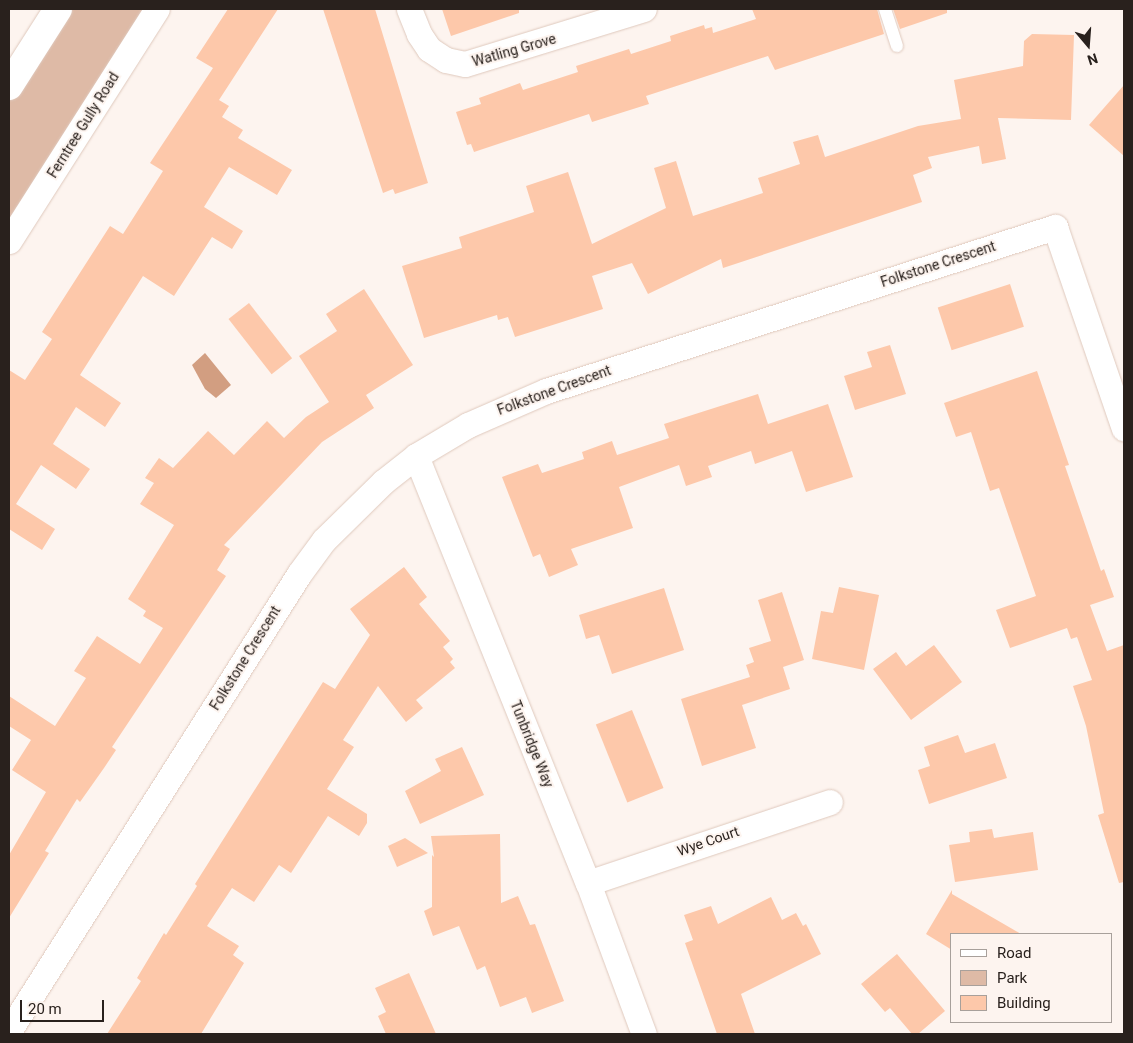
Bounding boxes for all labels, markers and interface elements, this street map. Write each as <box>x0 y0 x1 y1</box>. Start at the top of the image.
north arrow <box>1063 20 1113 70</box>
street label: Watling Grove <box>470 30 558 70</box>
text: N <box>1085 50 1100 68</box>
street label: Ferntree Gully Road <box>44 69 122 181</box>
street label: Folkstone Crescent <box>878 238 998 290</box>
street label: Folkstone Crescent <box>495 362 613 418</box>
street label: Folkstone Crescent <box>206 603 284 713</box>
street label: Tunbridge Way <box>507 698 557 790</box>
street label: Wye Court <box>675 823 741 859</box>
legend <box>950 933 1113 1023</box>
text: Road <box>997 944 1031 962</box>
text: Park <box>997 969 1027 987</box>
scale bar <box>22 990 106 1022</box>
text: Building <box>997 994 1051 1012</box>
text: 20 m <box>28 1000 62 1018</box>

